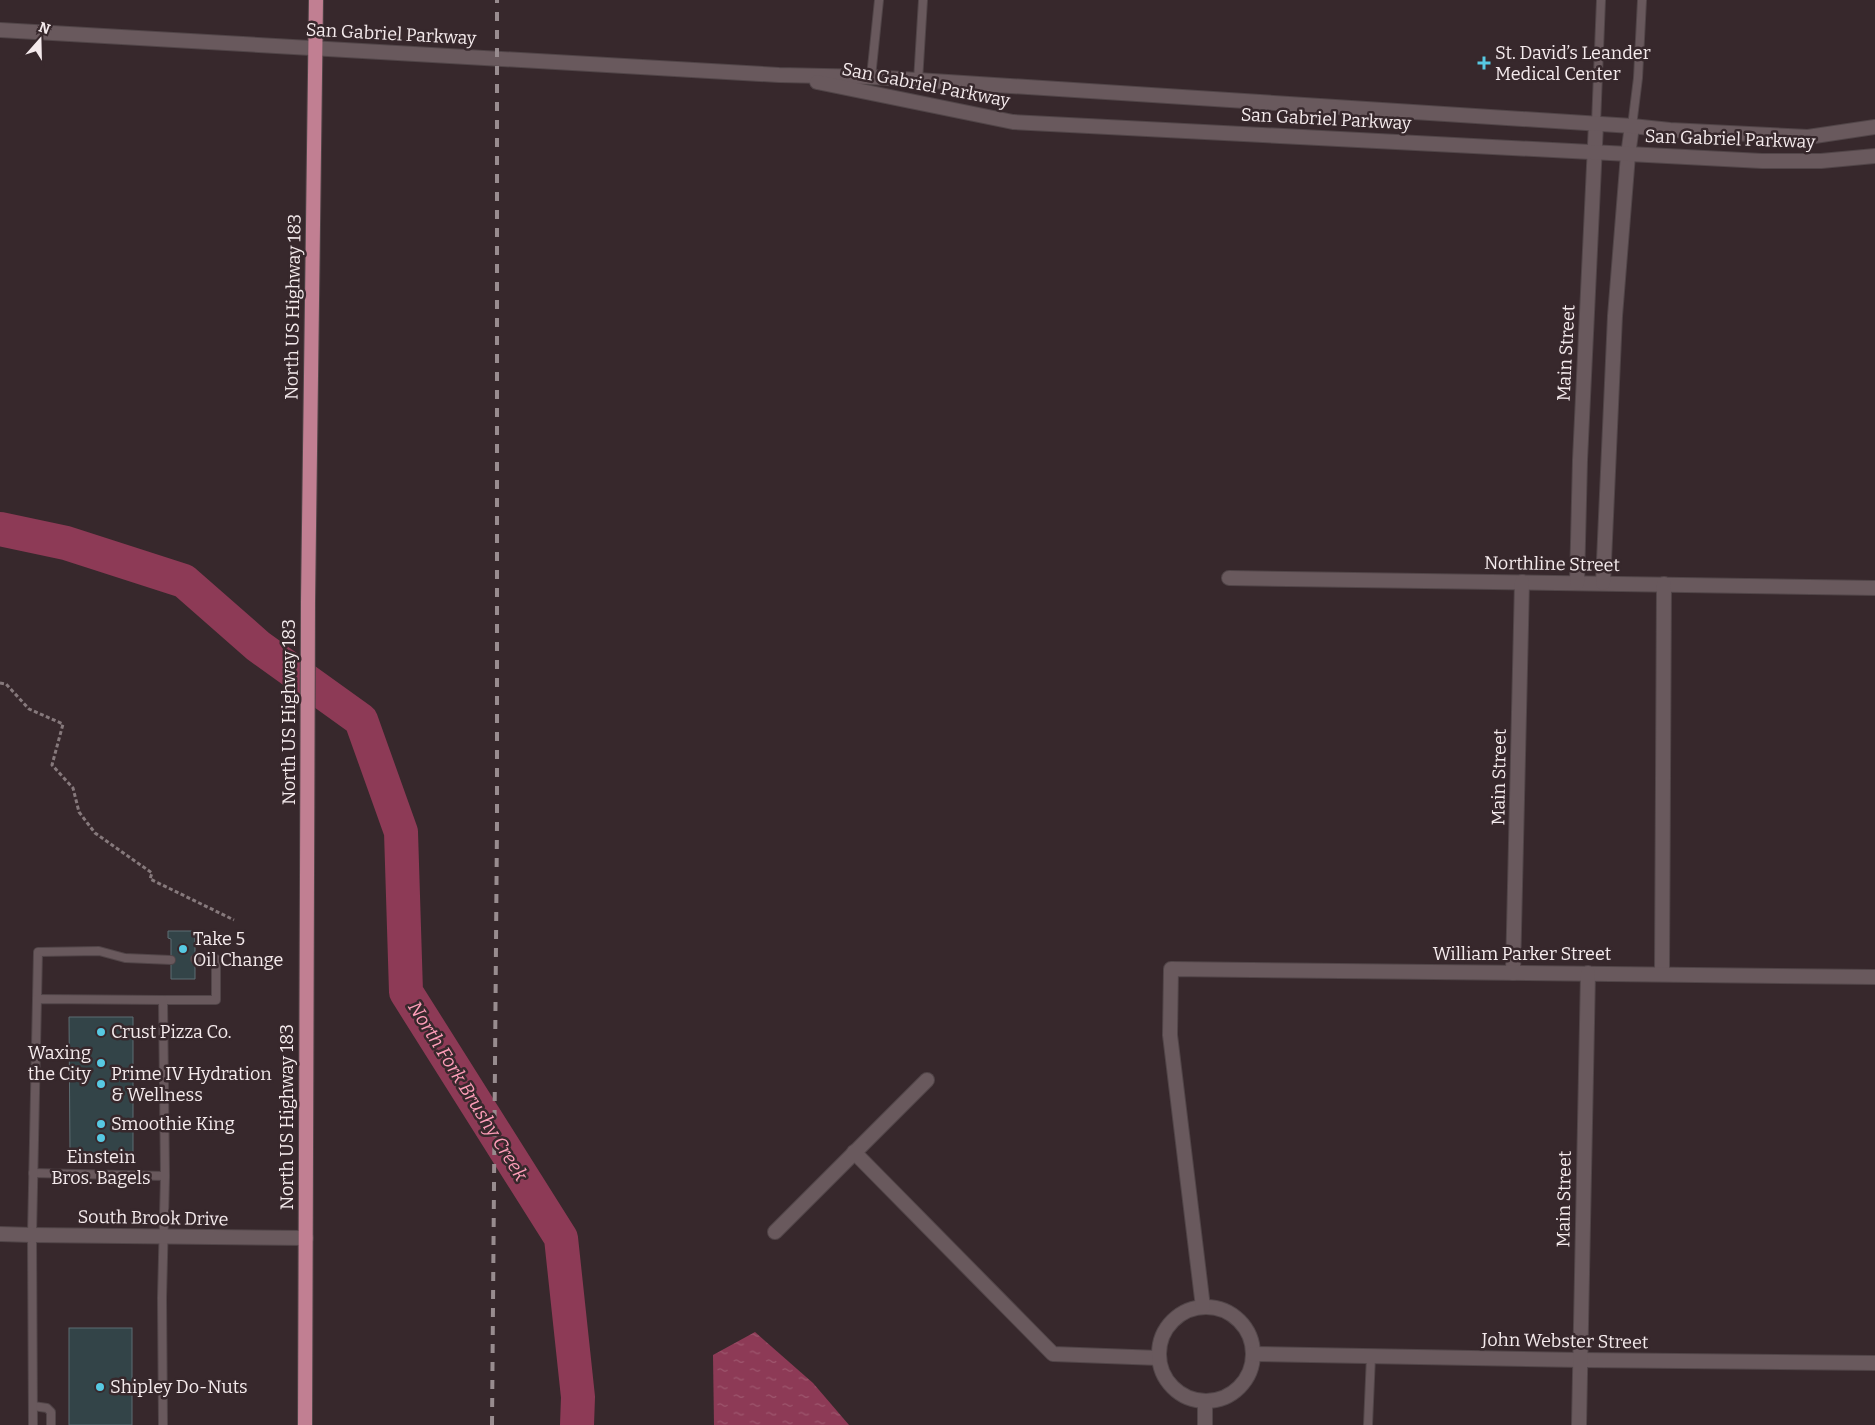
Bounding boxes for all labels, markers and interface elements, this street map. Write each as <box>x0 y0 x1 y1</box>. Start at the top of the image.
north arrow <box>15 15 65 65</box>
text: N <box>36 18 52 38</box>
street label: San Gabriel Parkway <box>305 19 477 49</box>
place label: St. David’s Leander Medical Center <box>1495 42 1651 85</box>
marker: St. David’s Leander Medical Center <box>1477 56 1491 70</box>
street label: San Gabriel Parkway <box>840 58 1012 112</box>
street label: San Gabriel Parkway <box>1240 104 1412 134</box>
street label: San Gabriel Parkway <box>1644 125 1816 153</box>
street label: North US Highway 183 <box>280 214 306 400</box>
street label: Main Street <box>1552 304 1580 402</box>
street label: Northline Street <box>1484 552 1621 576</box>
street label: North US Highway 183 <box>278 619 300 805</box>
street label: Main Street <box>1487 728 1511 826</box>
place label: Take 5 Oil Change <box>193 928 283 971</box>
marker: Take 5 Oil Change <box>177 943 189 955</box>
street label: William Parker Street <box>1433 943 1612 965</box>
water label: North Fork Brushy Creek <box>403 997 533 1186</box>
place label: Crust Pizza Co. <box>111 1021 231 1043</box>
street label: North US Highway 183 <box>276 1024 298 1210</box>
marker: Crust Pizza Co. <box>95 1026 107 1038</box>
place label: Waxing the City <box>28 1042 91 1085</box>
marker: Waxing the City <box>95 1057 107 1069</box>
place label: Prime IV Hydration & Wellness <box>111 1063 272 1106</box>
marker: Prime IV Hydration & Wellness <box>95 1078 107 1090</box>
place label: Smoothie King <box>111 1113 235 1135</box>
marker: Smoothie King <box>95 1118 107 1130</box>
marker: Einstein Bros. Bagels <box>95 1132 107 1144</box>
place label: Einstein Bros. Bagels <box>51 1146 151 1189</box>
street label: Main Street <box>1552 1150 1576 1248</box>
street label: South Brook Drive <box>77 1206 229 1230</box>
street label: John Webster Street <box>1480 1329 1649 1353</box>
place label: Shipley Do-Nuts <box>110 1376 248 1398</box>
marker: Shipley Do-Nuts <box>94 1381 106 1393</box>

